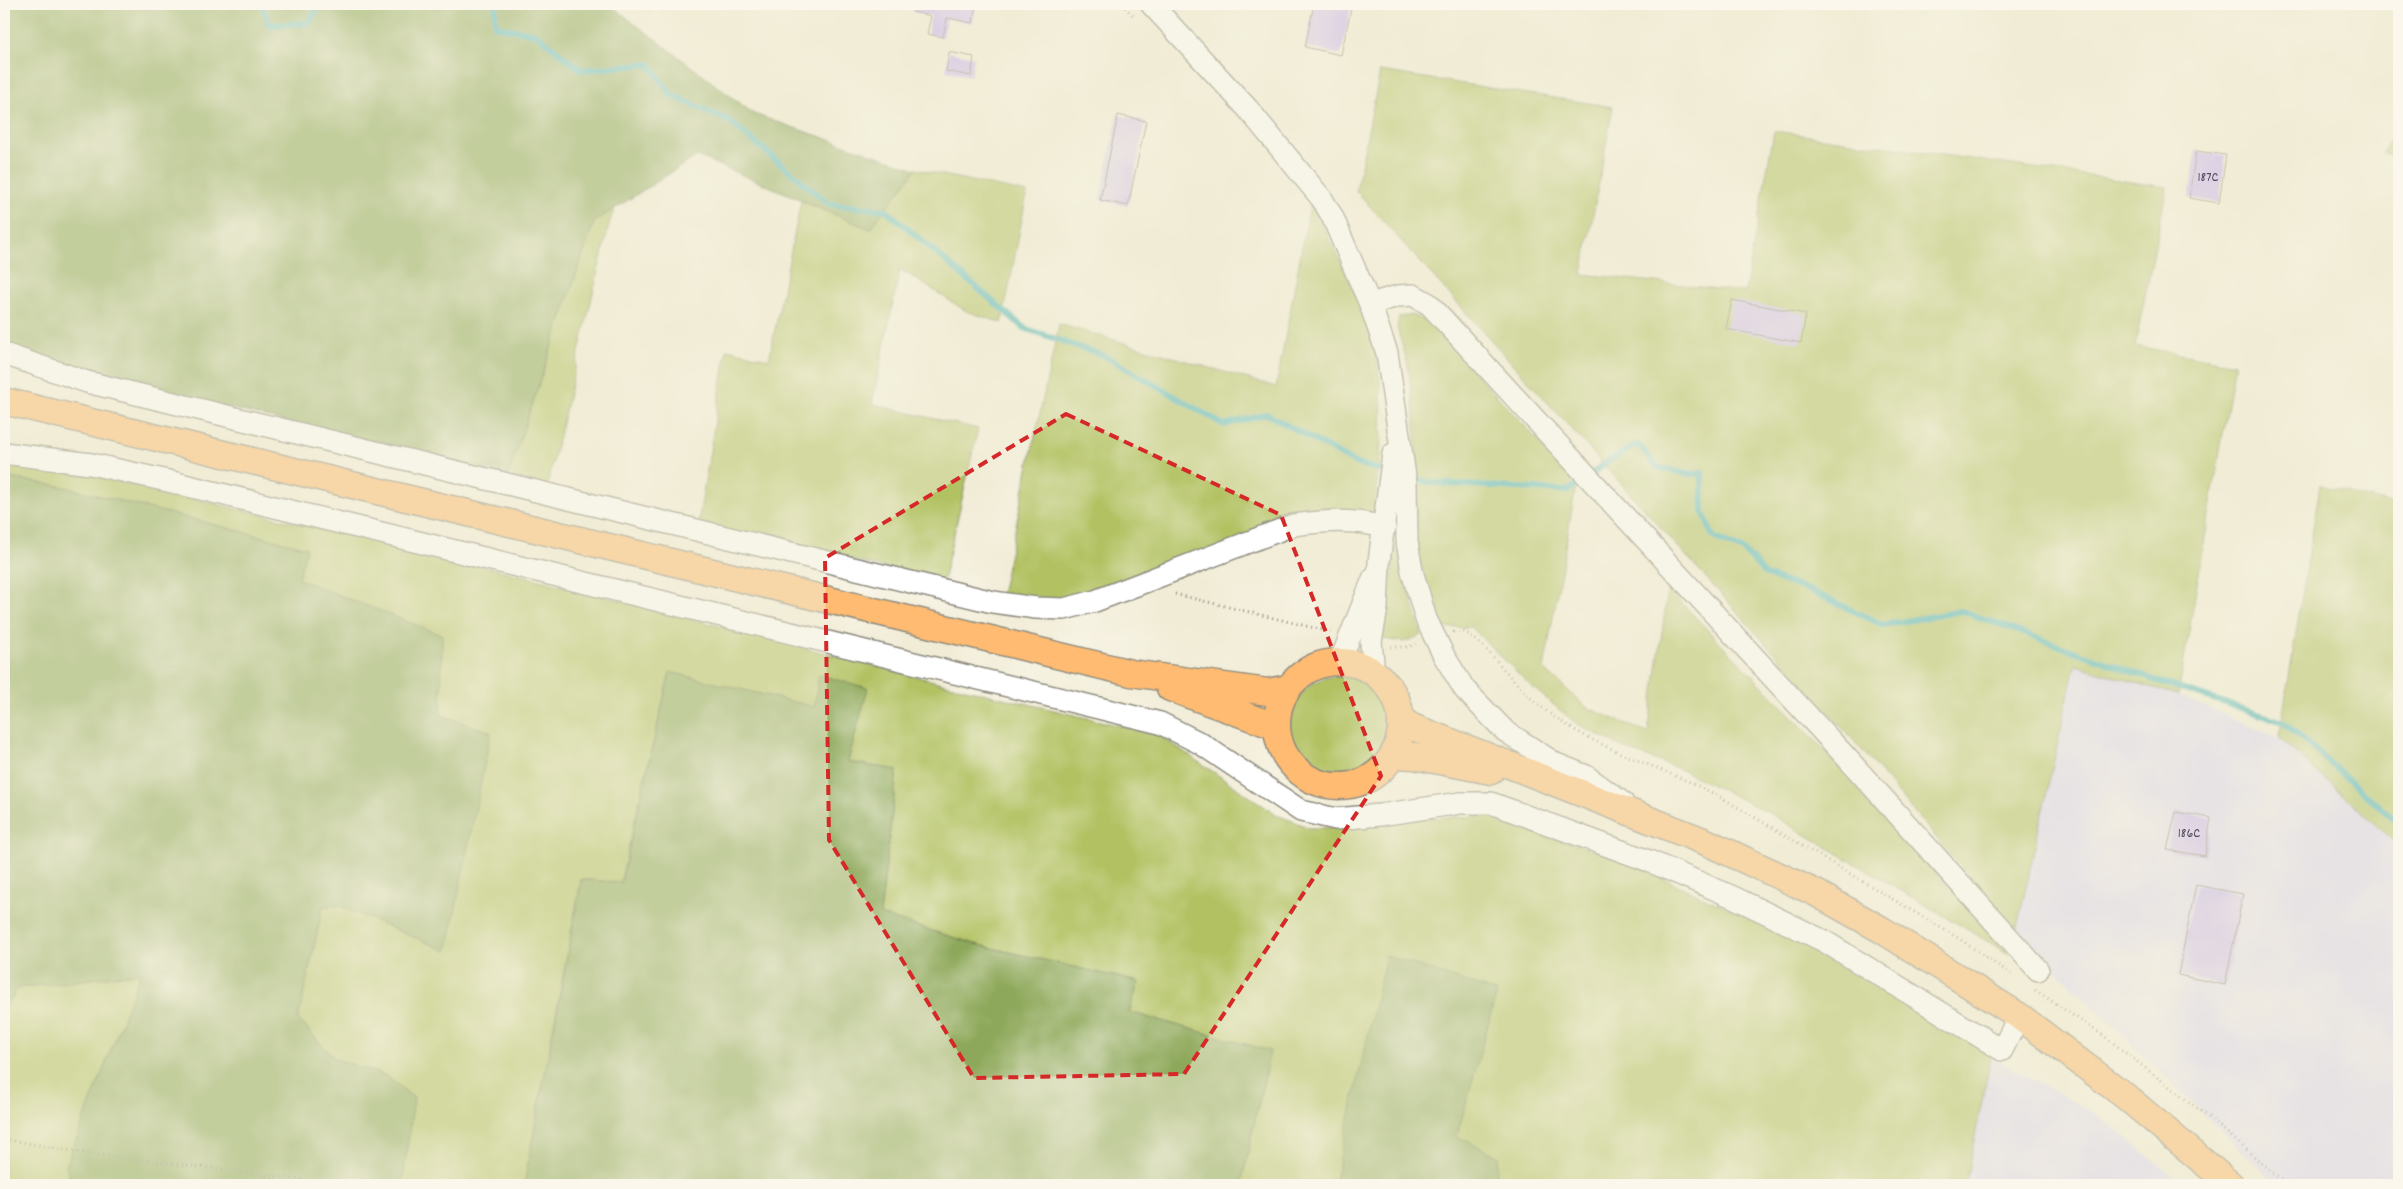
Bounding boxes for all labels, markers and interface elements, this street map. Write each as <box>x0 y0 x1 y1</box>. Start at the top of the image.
house number: 187C <box>2198 168 2219 188</box>
house number: 186C <box>2178 824 2200 844</box>

